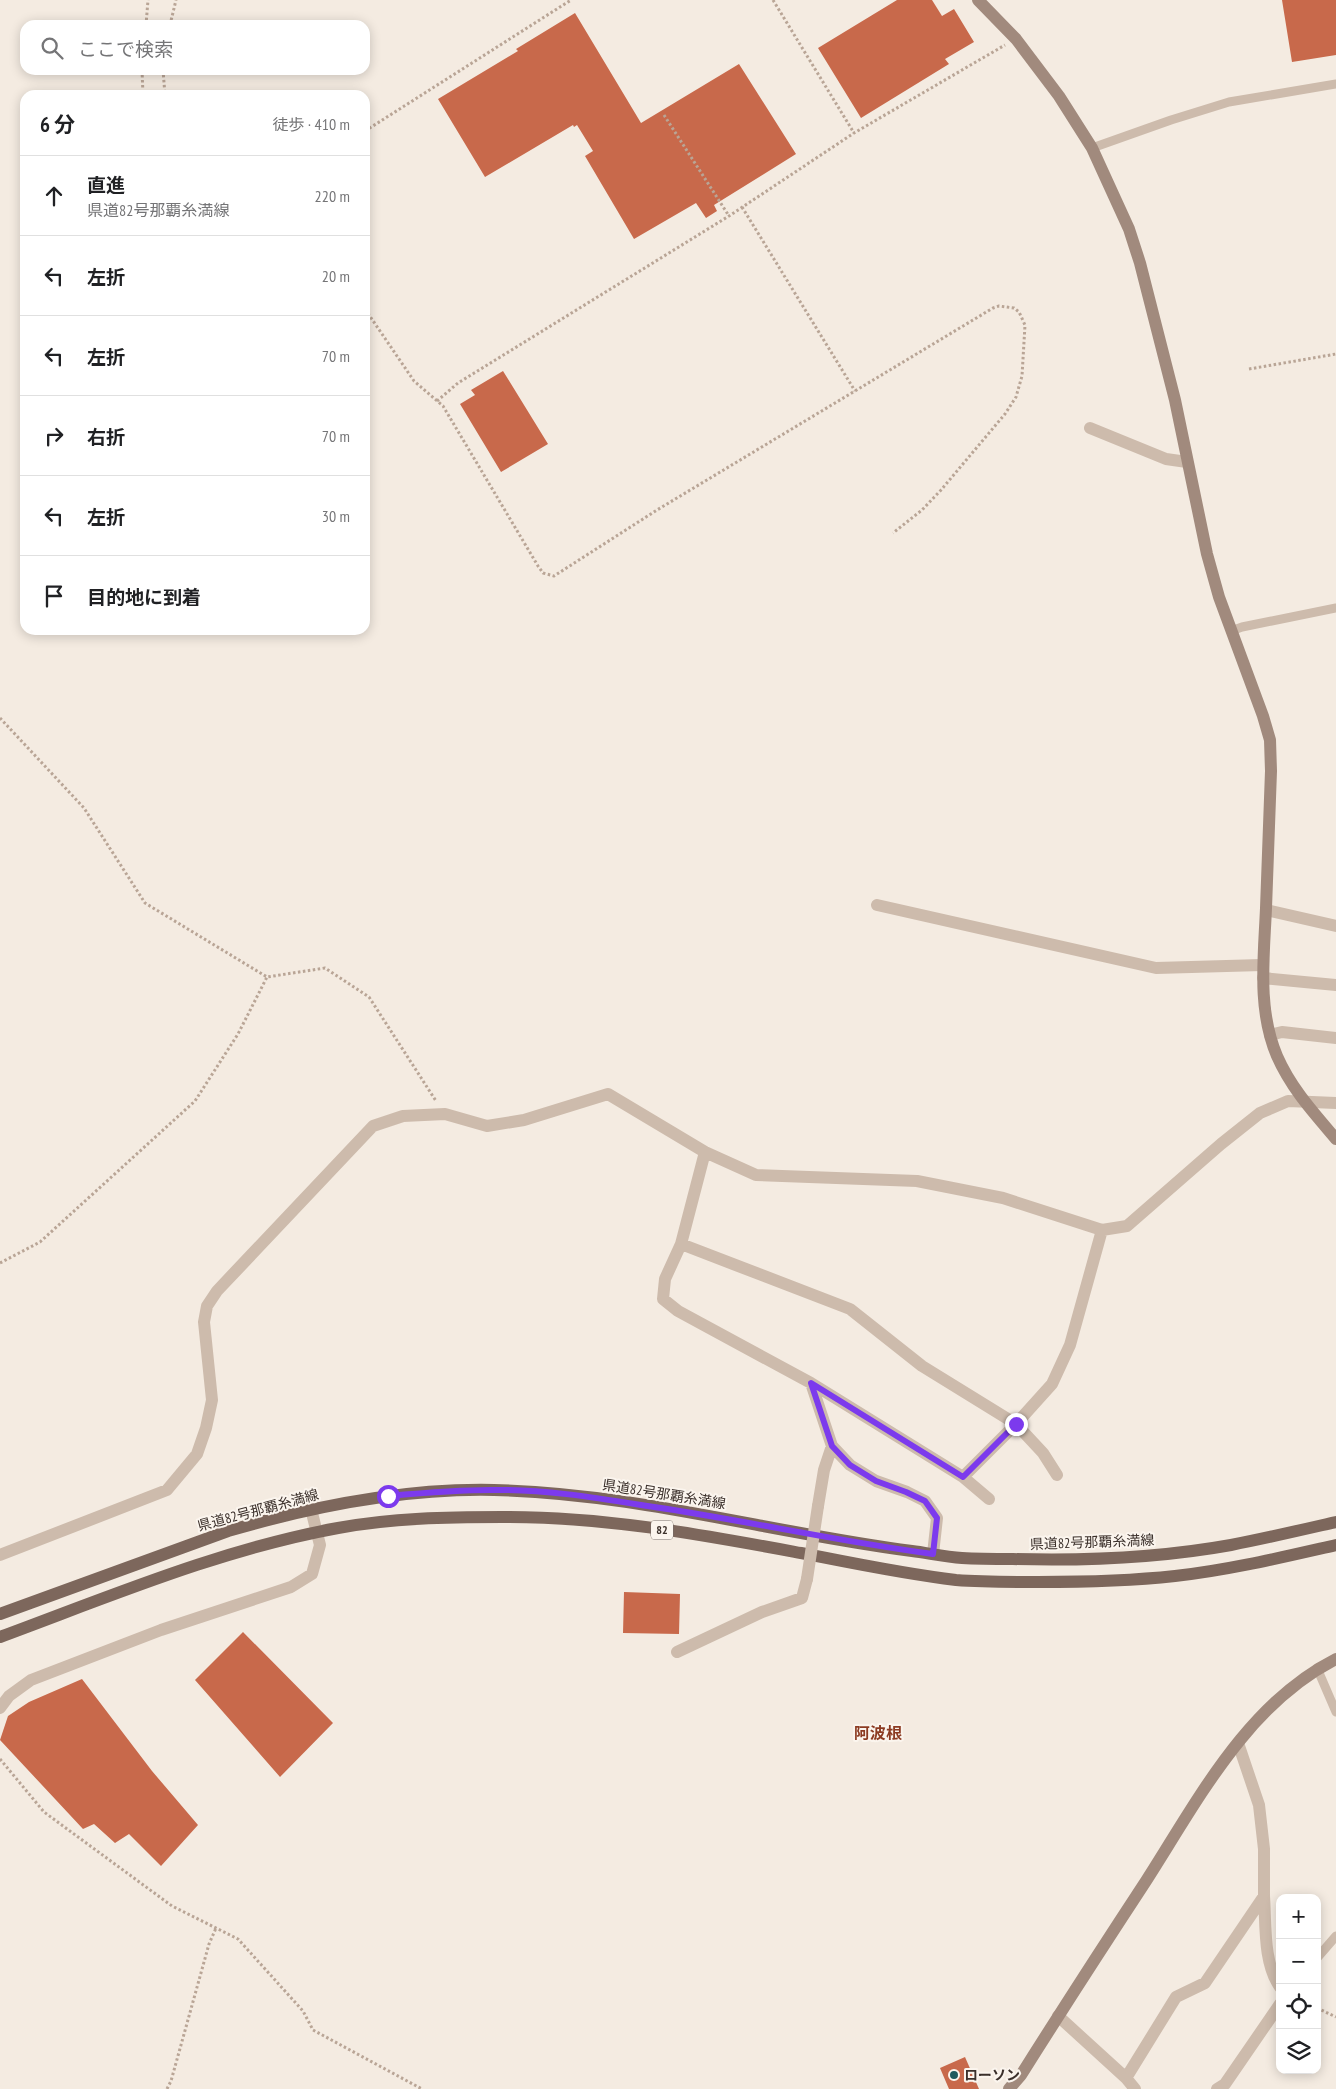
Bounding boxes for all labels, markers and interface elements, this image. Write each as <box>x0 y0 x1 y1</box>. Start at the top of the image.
search box <box>20 20 370 75</box>
icon: search <box>38 34 66 62</box>
text: ここで検索 <box>78 37 173 61</box>
text: 6 分 <box>40 111 75 138</box>
text: 徒歩 · 410 m <box>272 114 350 134</box>
text: 直進 <box>87 173 125 197</box>
icon: ahead <box>40 182 68 210</box>
text: 220 m <box>315 186 350 206</box>
text: 県道82号那覇糸満線 <box>87 200 229 220</box>
icon: left <box>40 262 68 290</box>
text: 左折 <box>87 265 125 289</box>
text: 20 m <box>322 266 350 286</box>
icon: left <box>40 342 68 370</box>
text: 左折 <box>87 345 125 369</box>
text: 70 m <box>322 346 350 366</box>
icon: right <box>40 422 68 450</box>
text: 右折 <box>87 425 125 449</box>
text: 70 m <box>322 426 350 446</box>
icon: left <box>40 502 68 530</box>
text: 左折 <box>87 505 125 529</box>
text: 30 m <box>322 506 350 526</box>
icon: arrive <box>40 582 68 610</box>
text: 目的地に到着 <box>87 585 201 609</box>
route end <box>1005 1413 1028 1436</box>
street label: 県道82号那覇糸満線 <box>601 1475 727 1513</box>
street label: 県道82号那覇糸満線 <box>195 1485 321 1535</box>
route start <box>377 1485 400 1508</box>
road number: 82 <box>651 1520 673 1540</box>
street label: 県道82号那覇糸満線 <box>1029 1531 1155 1553</box>
district label: 阿波根 <box>854 1723 902 1743</box>
map controls <box>1276 1894 1321 2074</box>
button: + <box>1276 1894 1321 1939</box>
button: − <box>1276 1939 1321 1984</box>
button: locate <box>1276 1984 1321 2029</box>
button: layers <box>1276 2029 1321 2074</box>
place label: ローソン <box>964 2066 1020 2084</box>
marker: ローソン <box>948 2069 960 2081</box>

